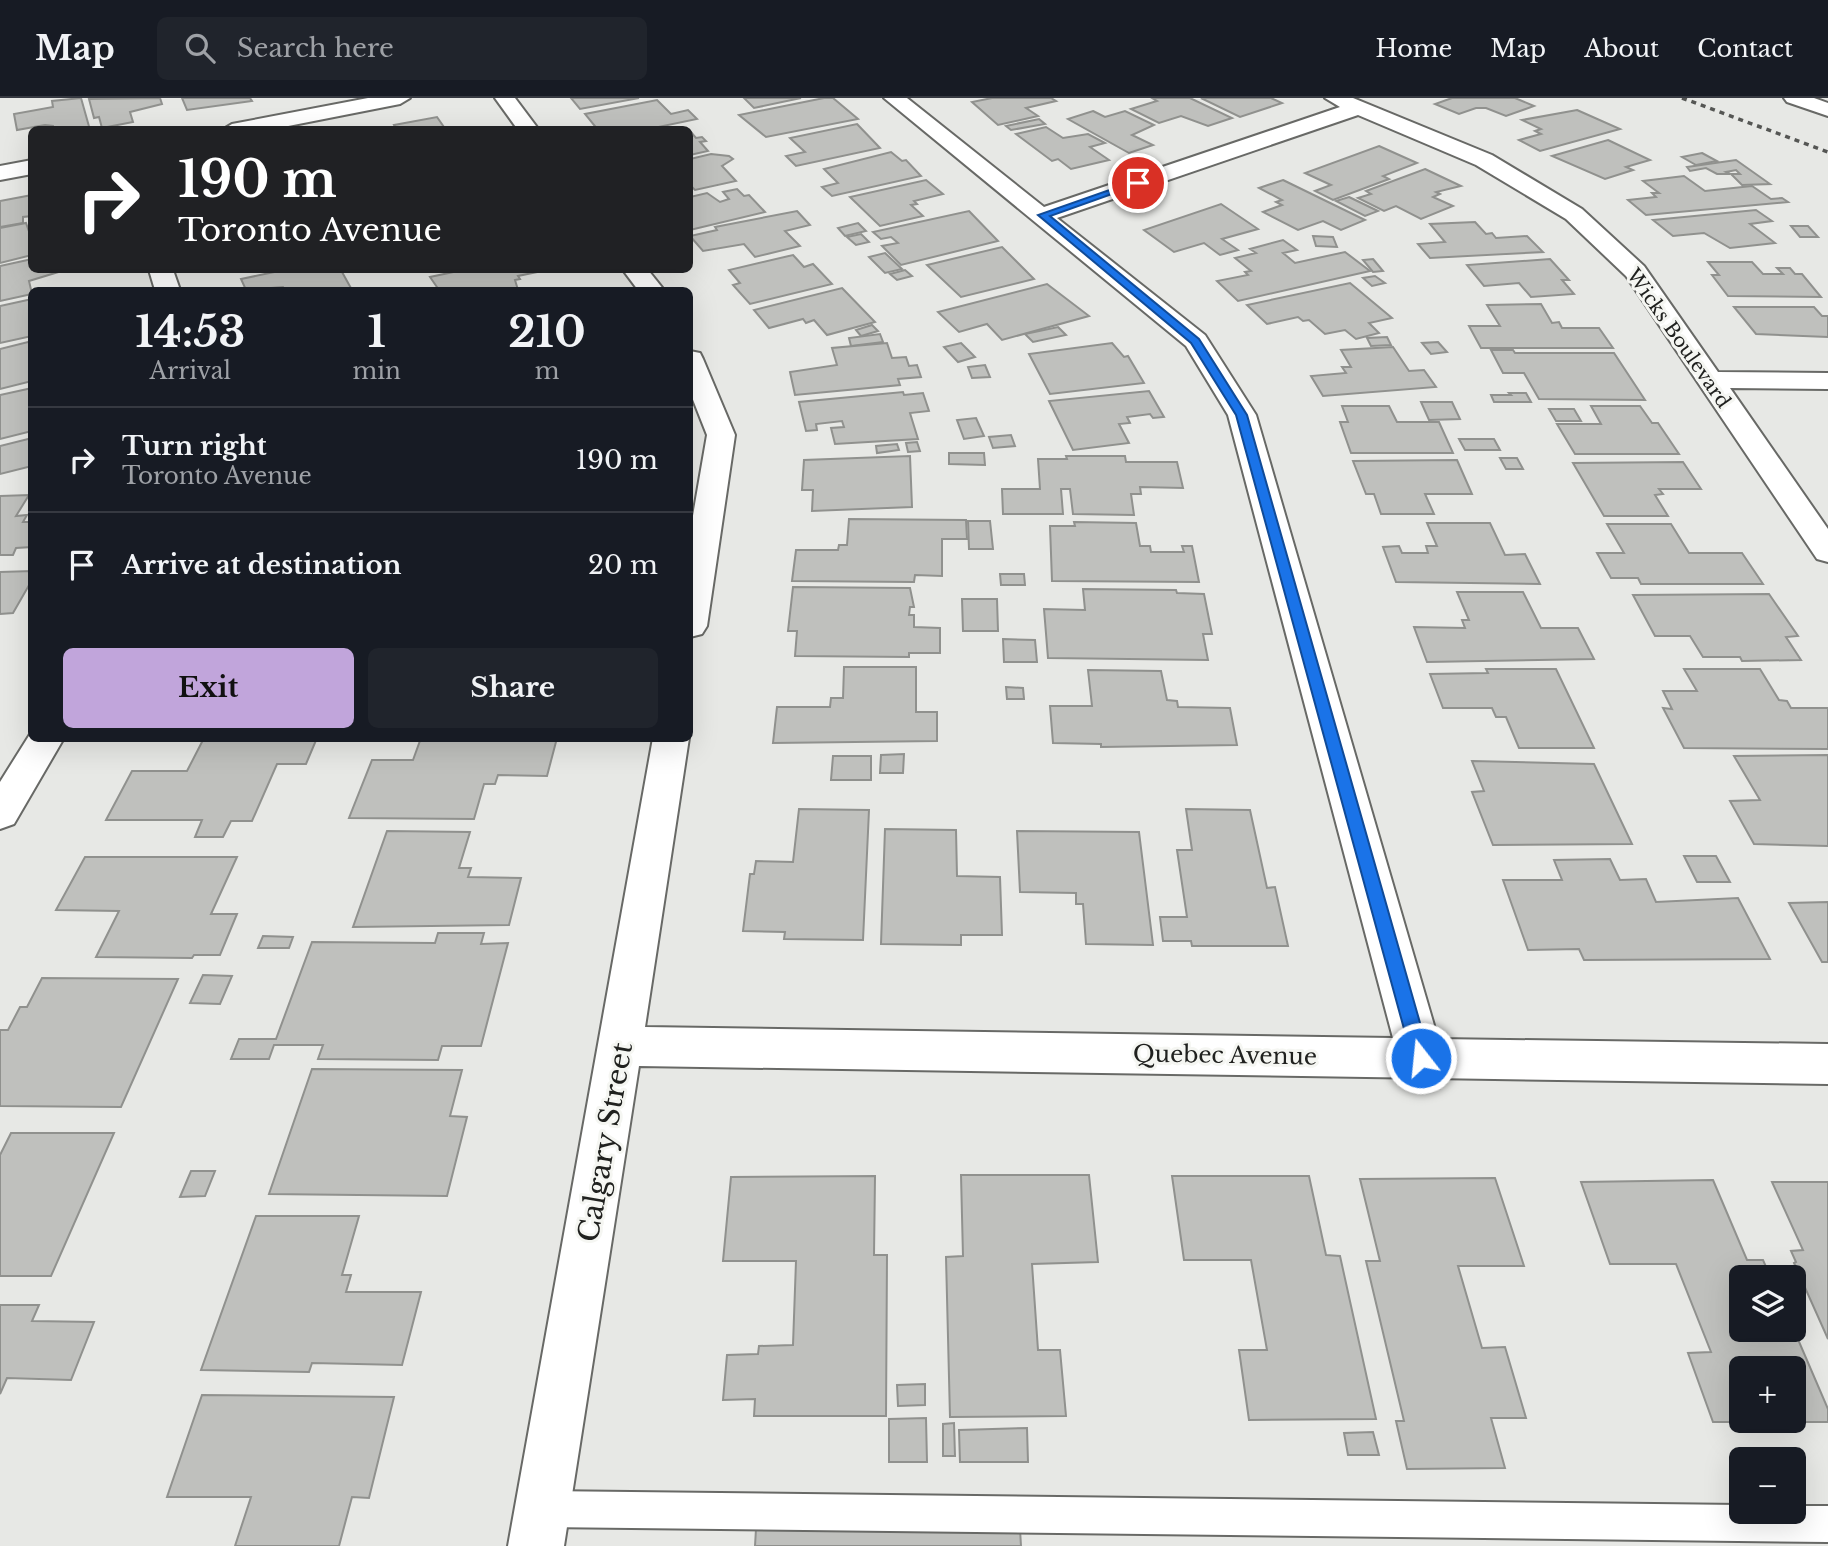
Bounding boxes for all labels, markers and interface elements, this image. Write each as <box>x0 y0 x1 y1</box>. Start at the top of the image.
search box <box>157 17 647 80</box>
text: Map <box>35 28 115 69</box>
icon: search <box>181 29 219 67</box>
text: Search here <box>237 32 394 64</box>
text: Home <box>1376 34 1452 63</box>
text: Map <box>1490 34 1546 63</box>
text: About <box>1584 34 1659 63</box>
text: Contact <box>1697 34 1793 63</box>
text: 190 m <box>178 149 337 210</box>
pin <box>1108 153 1168 213</box>
icon: right <box>63 154 154 245</box>
icon: arrive <box>1119 164 1157 202</box>
text: Toronto Avenue <box>178 210 442 250</box>
street label: Wicks Boulevard <box>1621 263 1735 413</box>
text: 14:53 <box>135 306 245 358</box>
text: 1 <box>368 306 386 358</box>
text: 210 <box>508 306 586 358</box>
text: Arrival <box>150 357 231 385</box>
text: min <box>353 357 401 385</box>
text: m <box>535 357 559 385</box>
text: Turn right <box>122 430 267 462</box>
icon: right <box>63 441 101 479</box>
text: 190 m <box>576 444 658 476</box>
text: Toronto Avenue <box>122 462 312 490</box>
icon: arrive <box>63 546 101 584</box>
text: Arrive at destination <box>122 549 402 581</box>
text: 20 m <box>588 549 658 581</box>
button: Exit <box>63 648 354 728</box>
button: Share <box>368 648 658 728</box>
position arrow <box>1384 1021 1458 1095</box>
street label: Calgary Street <box>571 1039 640 1245</box>
street label: Quebec Avenue <box>1133 1039 1317 1071</box>
map controls <box>1729 1265 1806 1524</box>
button: layers <box>1729 1265 1806 1342</box>
button: + <box>1729 1356 1806 1433</box>
button: − <box>1729 1447 1806 1524</box>

